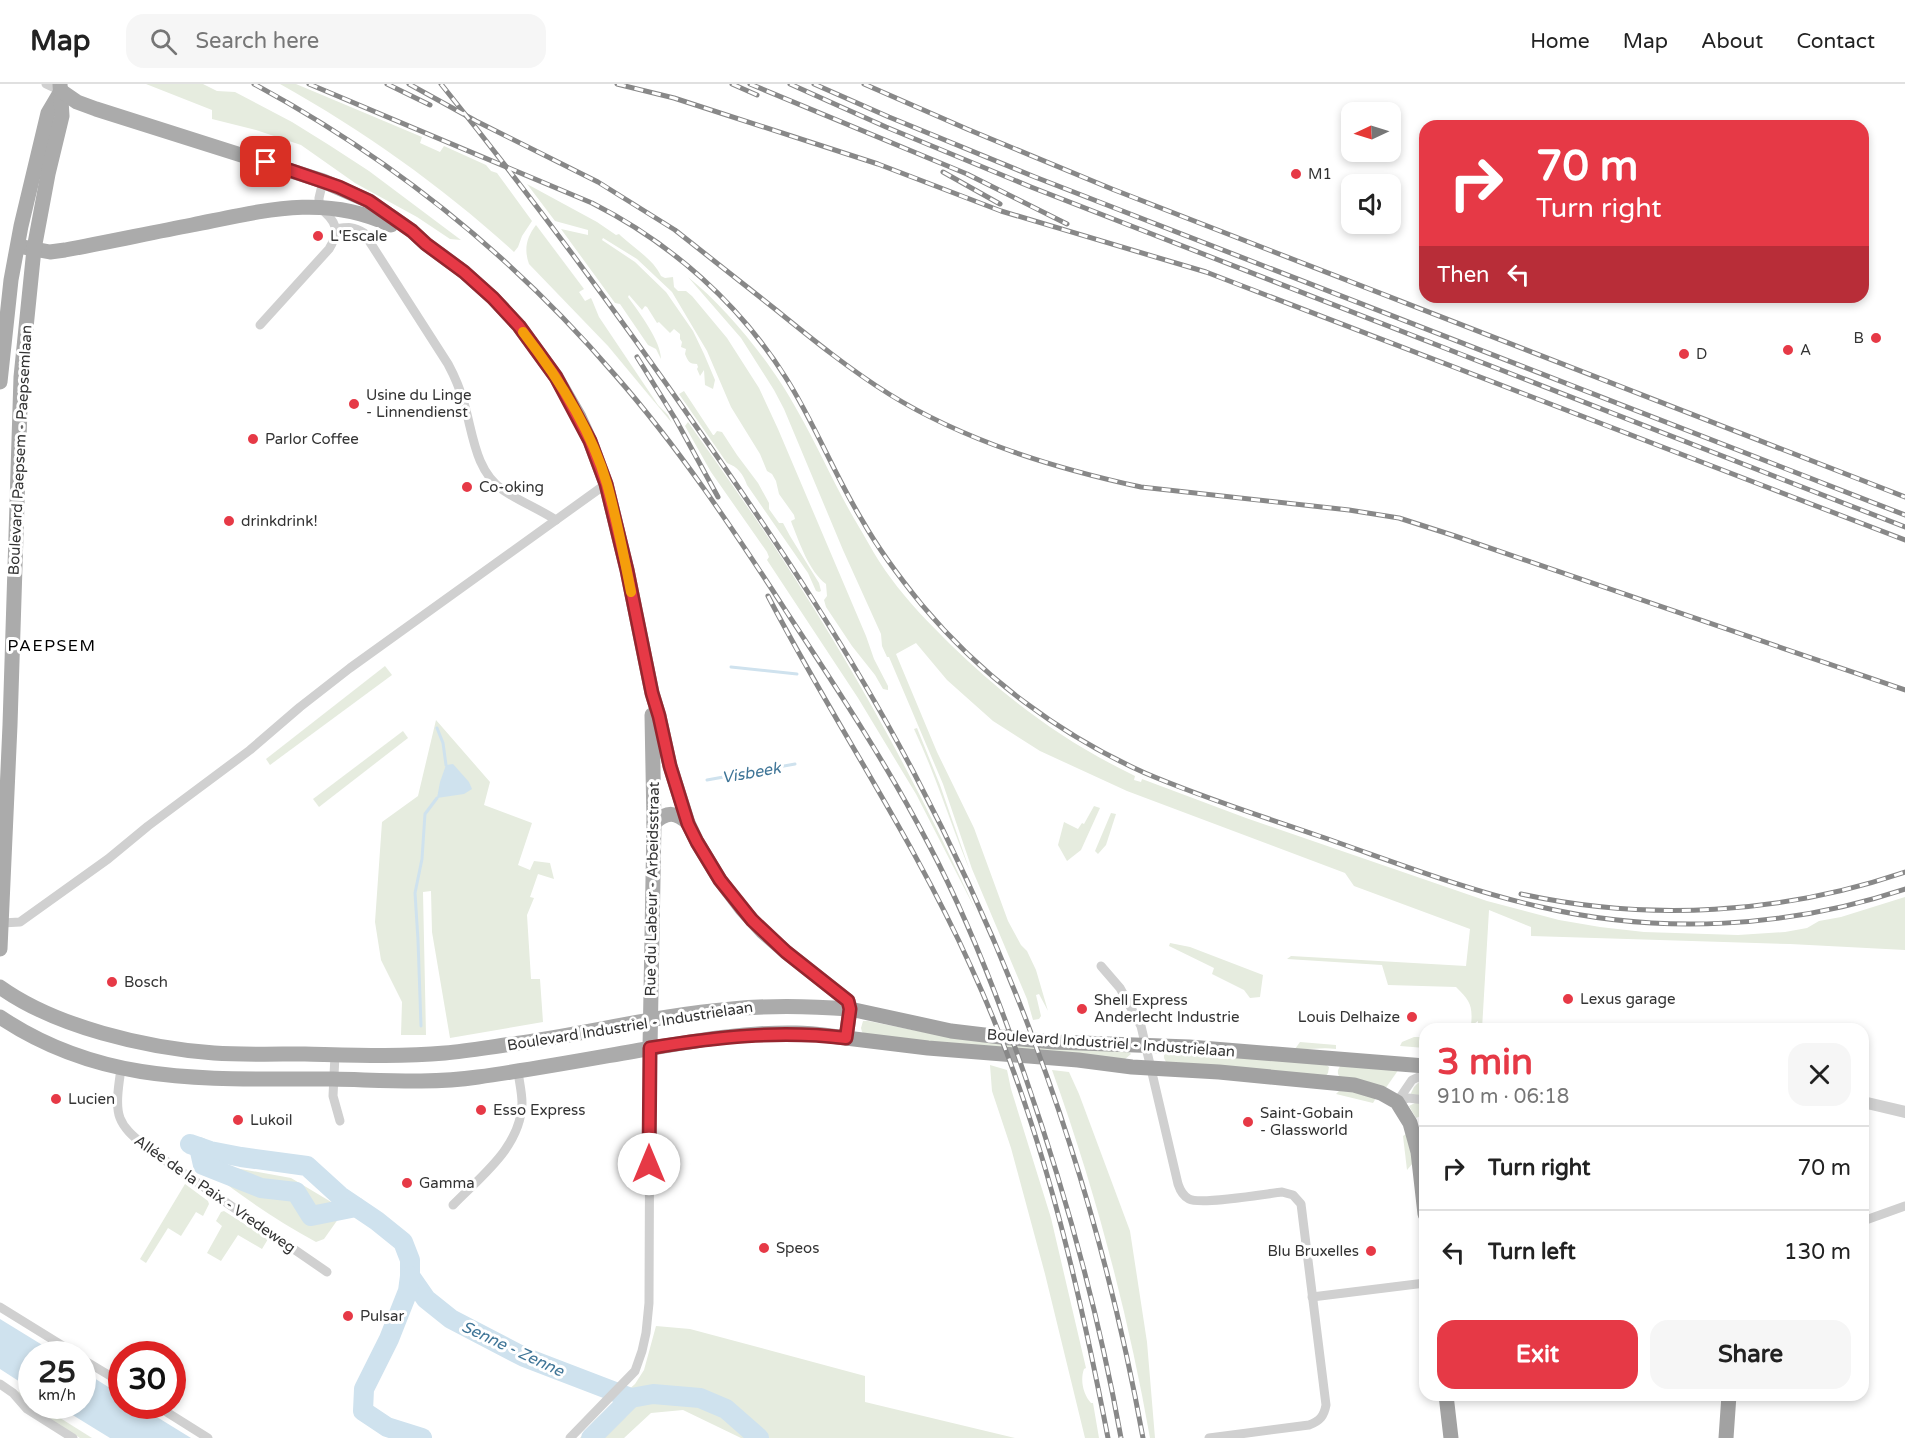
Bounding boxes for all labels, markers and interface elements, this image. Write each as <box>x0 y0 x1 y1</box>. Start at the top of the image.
search box <box>126 14 546 68</box>
text: Map <box>30 24 90 58</box>
icon: search <box>147 25 180 58</box>
text: Search here <box>195 28 319 54</box>
text: Home <box>1530 29 1590 54</box>
text: Map <box>1623 29 1668 54</box>
text: About <box>1701 29 1763 54</box>
text: Contact <box>1796 29 1875 54</box>
north arrow <box>1341 102 1401 162</box>
map controls <box>1341 102 1401 234</box>
pin <box>240 136 291 187</box>
text: 70 m <box>1536 141 1638 192</box>
icon: right <box>1437 144 1515 222</box>
icon: arrive <box>249 145 282 178</box>
place label: M1 <box>1308 165 1332 183</box>
marker: M1 <box>1289 167 1303 181</box>
button: sound <box>1341 174 1401 234</box>
text: Turn right <box>1536 192 1662 225</box>
place label: L'Escale <box>330 227 387 245</box>
marker: L'Escale <box>311 229 325 243</box>
icon: left <box>1502 258 1535 291</box>
text: Then <box>1437 262 1490 288</box>
street label: Boulevard Paepsem - Paepsemlaan <box>4 324 36 576</box>
place label: B <box>1854 329 1864 347</box>
marker: B <box>1869 331 1883 345</box>
place label: A <box>1800 341 1811 359</box>
marker: A <box>1781 343 1795 357</box>
place label: D <box>1696 345 1707 363</box>
marker: D <box>1677 347 1691 361</box>
place label: Usine du Linge - Linnendienst <box>366 386 472 421</box>
marker: Usine du Linge - Linnendienst <box>347 397 361 411</box>
place label: Parlor Coffee <box>265 430 359 448</box>
marker: Parlor Coffee <box>246 432 260 446</box>
place label: Co-oking <box>479 478 544 496</box>
marker: Co-oking <box>460 480 474 494</box>
place label: drinkdrink! <box>241 512 318 530</box>
marker: drinkdrink! <box>222 514 236 528</box>
district label: PAEPSEM <box>8 636 96 656</box>
water label: Visbeek <box>720 758 783 788</box>
street label: Rue du Labeur - Arbeidsstraat <box>641 781 663 997</box>
place label: Bosch <box>124 973 168 991</box>
marker: Bosch <box>105 975 119 989</box>
place label: Lexus garage <box>1580 990 1675 1008</box>
place label: Shell Express Anderlecht Industrie <box>1094 991 1239 1026</box>
marker: Lexus garage <box>1561 992 1575 1006</box>
street label: Boulevard Industriel - Industrielaan <box>506 998 754 1054</box>
marker: Shell Express Anderlecht Industrie <box>1075 1002 1089 1016</box>
place label: Louis Delhaize <box>1298 1008 1400 1026</box>
marker: Louis Delhaize <box>1405 1010 1419 1024</box>
street label: Boulevard Industriel - Industrielaan <box>986 1025 1236 1061</box>
text: 3 min <box>1437 1041 1533 1084</box>
button: close <box>1788 1043 1851 1106</box>
text: 910 m · 06:18 <box>1437 1085 1569 1109</box>
place label: Lucien <box>68 1090 115 1108</box>
marker: Lucien <box>49 1092 63 1106</box>
place label: Esso Express <box>493 1101 585 1119</box>
marker: Esso Express <box>474 1103 488 1117</box>
place label: Saint-Gobain - Glassworld <box>1260 1104 1353 1139</box>
place label: Lukoil <box>250 1111 292 1129</box>
marker: Lukoil <box>231 1113 245 1127</box>
marker: Saint-Gobain - Glassworld <box>1241 1115 1255 1129</box>
street label: Allée de la Paix - Vredeweg <box>131 1131 299 1257</box>
position arrow <box>617 1132 681 1196</box>
icon: right <box>1437 1152 1470 1185</box>
text: Turn right <box>1488 1155 1590 1181</box>
text: 70 m <box>1797 1155 1851 1181</box>
place label: Gamma <box>419 1174 475 1192</box>
marker: Gamma <box>400 1176 414 1190</box>
icon: left <box>1437 1236 1470 1269</box>
place label: Speos <box>776 1239 819 1257</box>
text: Turn left <box>1488 1239 1576 1265</box>
text: 130 m <box>1784 1239 1851 1265</box>
marker: Speos <box>757 1241 771 1255</box>
place label: Blu Bruxelles <box>1267 1242 1359 1260</box>
marker: Blu Bruxelles <box>1364 1244 1378 1258</box>
place label: Pulsar <box>360 1307 404 1325</box>
marker: Pulsar <box>341 1309 355 1323</box>
water label: Senne - Zenne <box>458 1317 568 1382</box>
button: Exit <box>1437 1320 1638 1389</box>
button: Share <box>1650 1320 1851 1389</box>
speed limit sign: 30 <box>108 1341 186 1419</box>
text: 25 <box>38 1354 76 1391</box>
text: km/h <box>38 1386 76 1404</box>

